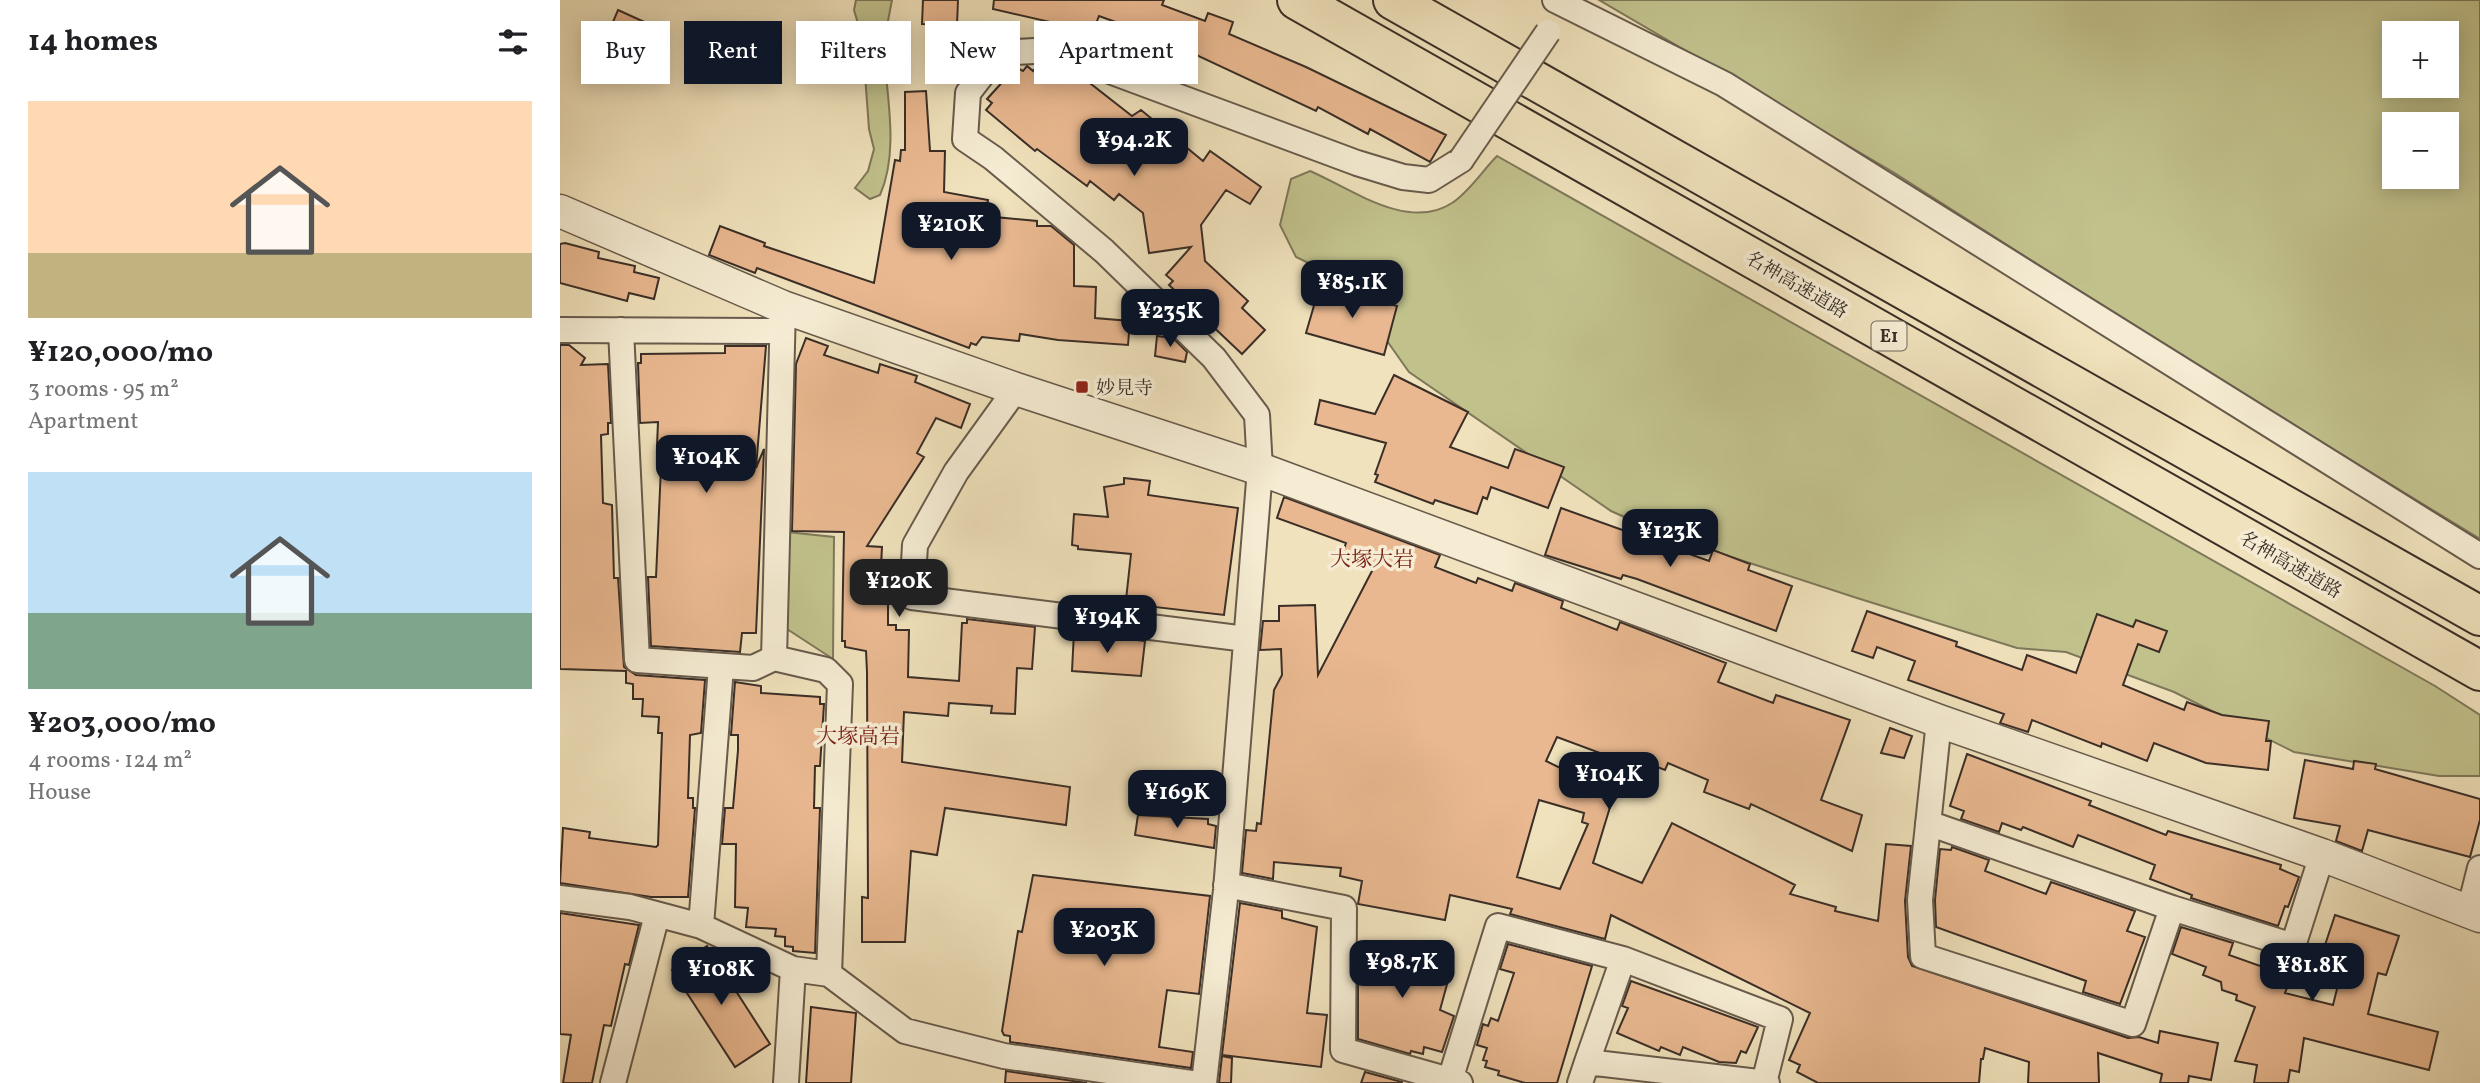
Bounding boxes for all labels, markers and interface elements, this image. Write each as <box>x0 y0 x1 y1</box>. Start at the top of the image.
text: 14 homes <box>28 21 158 63</box>
chip: Buy <box>581 21 670 84</box>
chip: Rent <box>684 21 782 84</box>
chip: Filters <box>796 21 911 84</box>
chip: New <box>925 21 1020 84</box>
chip: Apartment <box>1034 21 1198 84</box>
map controls <box>2382 21 2459 189</box>
button: + <box>2382 21 2459 98</box>
icon: filters <box>494 23 532 61</box>
button: − <box>2382 112 2459 189</box>
pin: ¥94.2K <box>1077 118 1191 178</box>
text: ¥94.2K <box>1096 125 1172 157</box>
icon: home <box>217 147 343 273</box>
pin: ¥210K <box>902 202 1000 262</box>
text: ¥210K <box>918 209 984 241</box>
street label: 名神高速道路 <box>1740 246 1852 325</box>
pin: ¥85.1K <box>1295 260 1409 320</box>
text: ¥85.1K <box>1317 267 1387 299</box>
pin: ¥235K <box>1121 290 1219 349</box>
text: ¥235K <box>1137 296 1203 328</box>
road number: E1 <box>1872 322 1906 350</box>
text: ¥120,000/mo <box>28 332 213 374</box>
text: 3 rooms · 95 m² <box>28 374 179 406</box>
place label: 妙見寺 <box>1096 376 1153 402</box>
marker: 妙見寺 <box>1074 379 1090 395</box>
text: Apartment <box>28 406 139 438</box>
pin: ¥104K <box>657 435 755 495</box>
text: ¥104K <box>672 442 740 474</box>
pin: ¥123K <box>1621 510 1719 569</box>
text: ¥123K <box>1638 516 1702 548</box>
icon: home <box>217 518 343 644</box>
street label: 名神高速道路 <box>2234 526 2346 605</box>
district label: 大塚大岩 <box>1330 546 1414 575</box>
pin: ¥120K <box>850 560 948 619</box>
text: ¥120K <box>866 566 932 598</box>
pin: ¥194K <box>1058 596 1156 655</box>
text: ¥194K <box>1074 602 1140 634</box>
text: ¥203,000/mo <box>28 703 216 745</box>
district label: 大塚高岩 <box>816 723 900 752</box>
text: 4 rooms · 124 m² <box>28 745 192 777</box>
pin: ¥104K <box>1560 752 1658 812</box>
text: ¥104K <box>1575 759 1643 791</box>
pin: ¥169K <box>1128 770 1226 830</box>
text: House <box>28 777 91 809</box>
text: ¥169K <box>1144 777 1210 809</box>
pin: ¥203K <box>1055 908 1153 968</box>
text: ¥203K <box>1070 915 1138 947</box>
pin: ¥98.7K <box>1345 940 1459 1000</box>
pin: ¥81.8K <box>2255 944 2369 1003</box>
text: ¥98.7K <box>1366 947 1438 979</box>
pin: ¥108K <box>672 948 770 1007</box>
text: ¥81.8K <box>2276 950 2348 982</box>
text: ¥108K <box>687 954 755 986</box>

